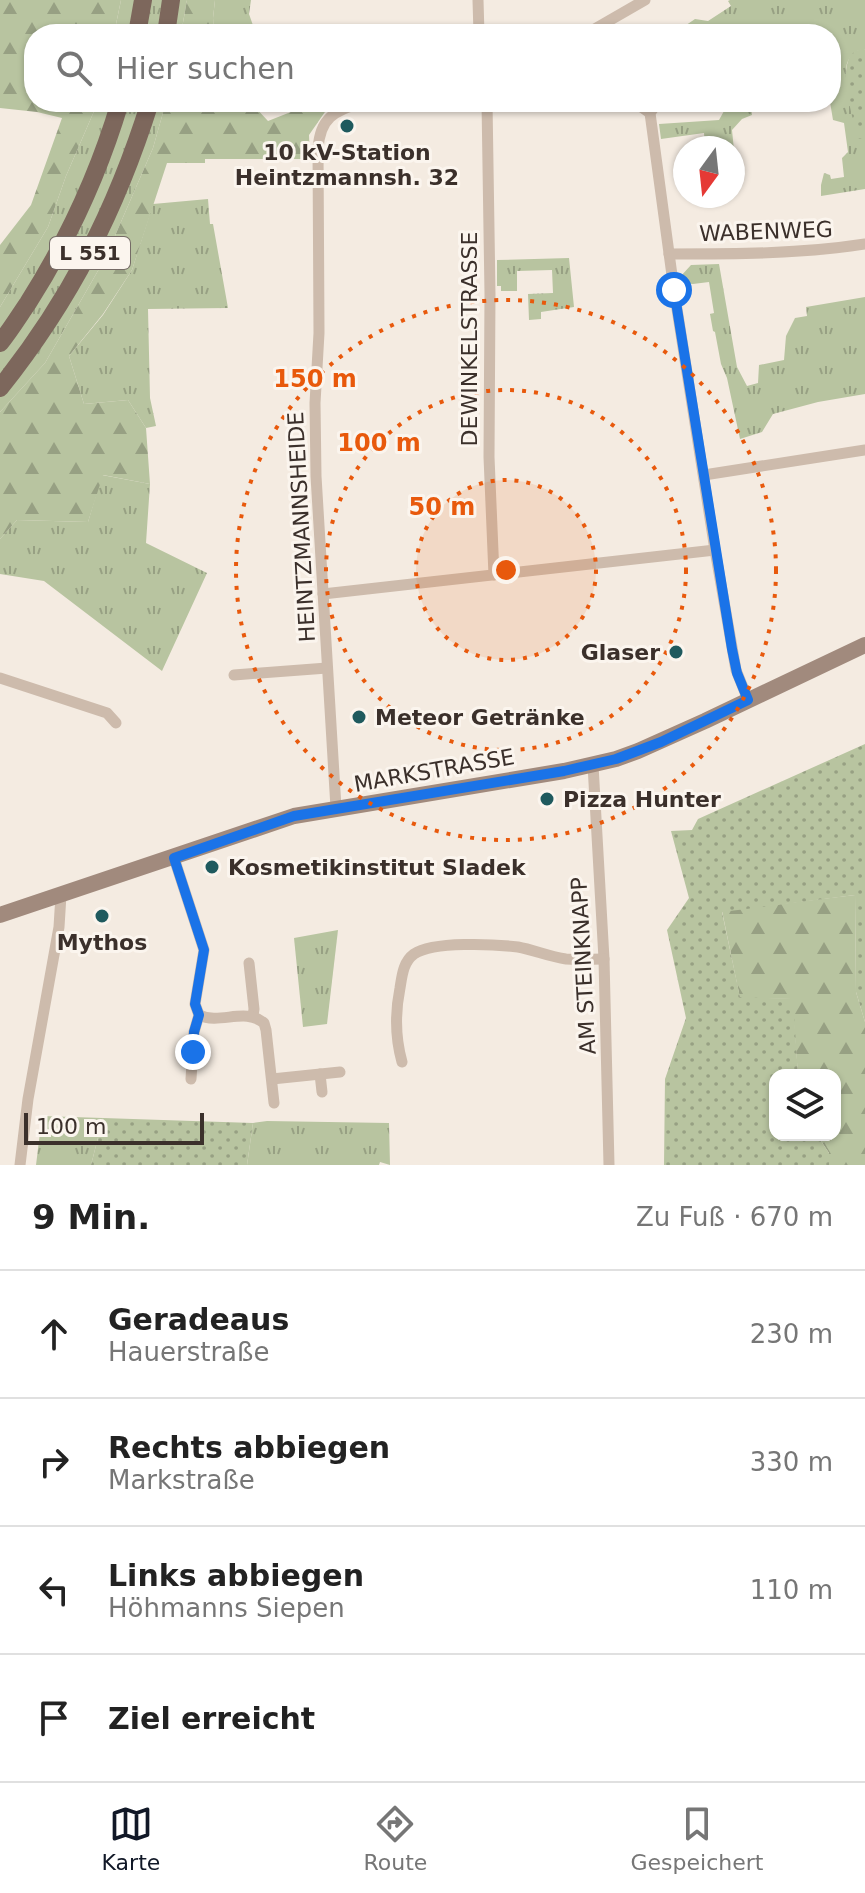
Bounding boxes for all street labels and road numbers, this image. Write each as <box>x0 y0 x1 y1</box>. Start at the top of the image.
street label: WABENWEG <box>699 217 833 246</box>
street label: DEWINKELSTRASSE <box>457 232 482 446</box>
road number: L 551 <box>50 237 130 269</box>
street label: HEINTZMANNSHEIDE <box>283 411 320 643</box>
street label: MARKSTRASSE <box>352 744 516 797</box>
street label: AM STEINKNAPP <box>566 877 601 1055</box>

